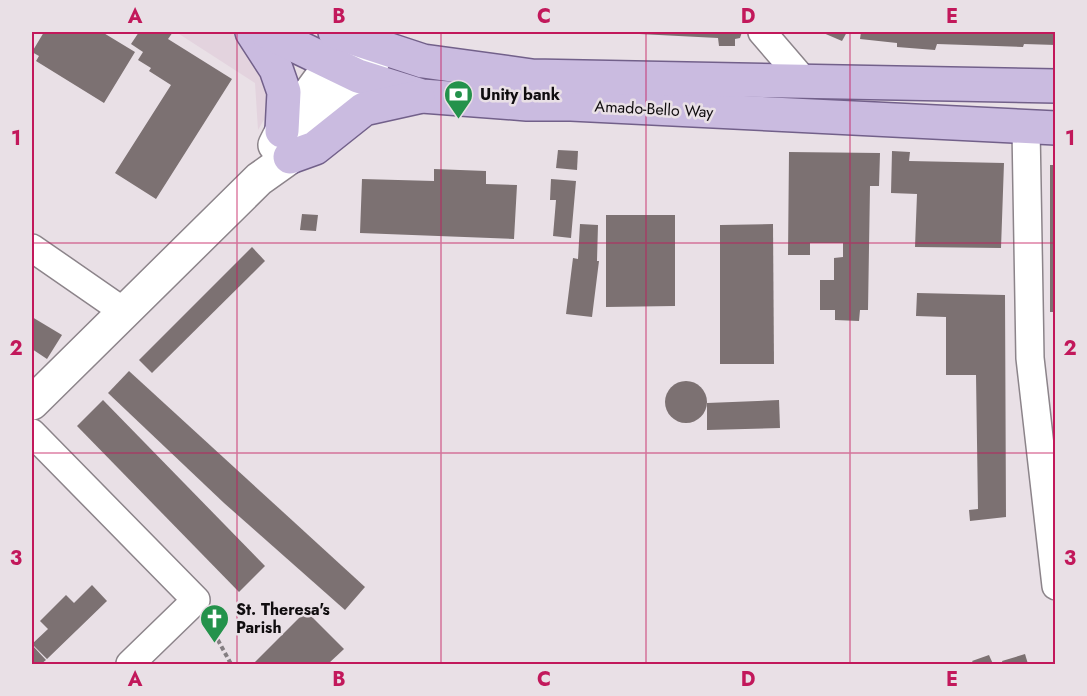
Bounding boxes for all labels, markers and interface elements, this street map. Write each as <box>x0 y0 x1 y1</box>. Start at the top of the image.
text: A <box>127 2 143 31</box>
text: B <box>332 2 346 31</box>
text: C <box>537 2 551 31</box>
text: D <box>741 2 755 31</box>
text: E <box>946 2 958 31</box>
bank icon: Unity bank <box>443 78 475 120</box>
place label: Unity bank <box>480 83 561 106</box>
street label: Amado-Bello Way <box>594 94 715 124</box>
text: 1 <box>11 124 21 153</box>
text: 1 <box>1065 124 1075 153</box>
text: 2 <box>9 334 23 363</box>
text: 2 <box>1063 334 1077 363</box>
text: 3 <box>10 544 22 573</box>
text: 3 <box>1064 544 1076 573</box>
place label: St. Theresa's Parish <box>236 598 330 639</box>
church icon: St. Theresa's Parish <box>199 602 231 644</box>
text: A <box>127 665 143 694</box>
text: B <box>332 665 346 694</box>
text: C <box>537 665 551 694</box>
text: D <box>741 665 755 694</box>
text: E <box>946 665 958 694</box>

